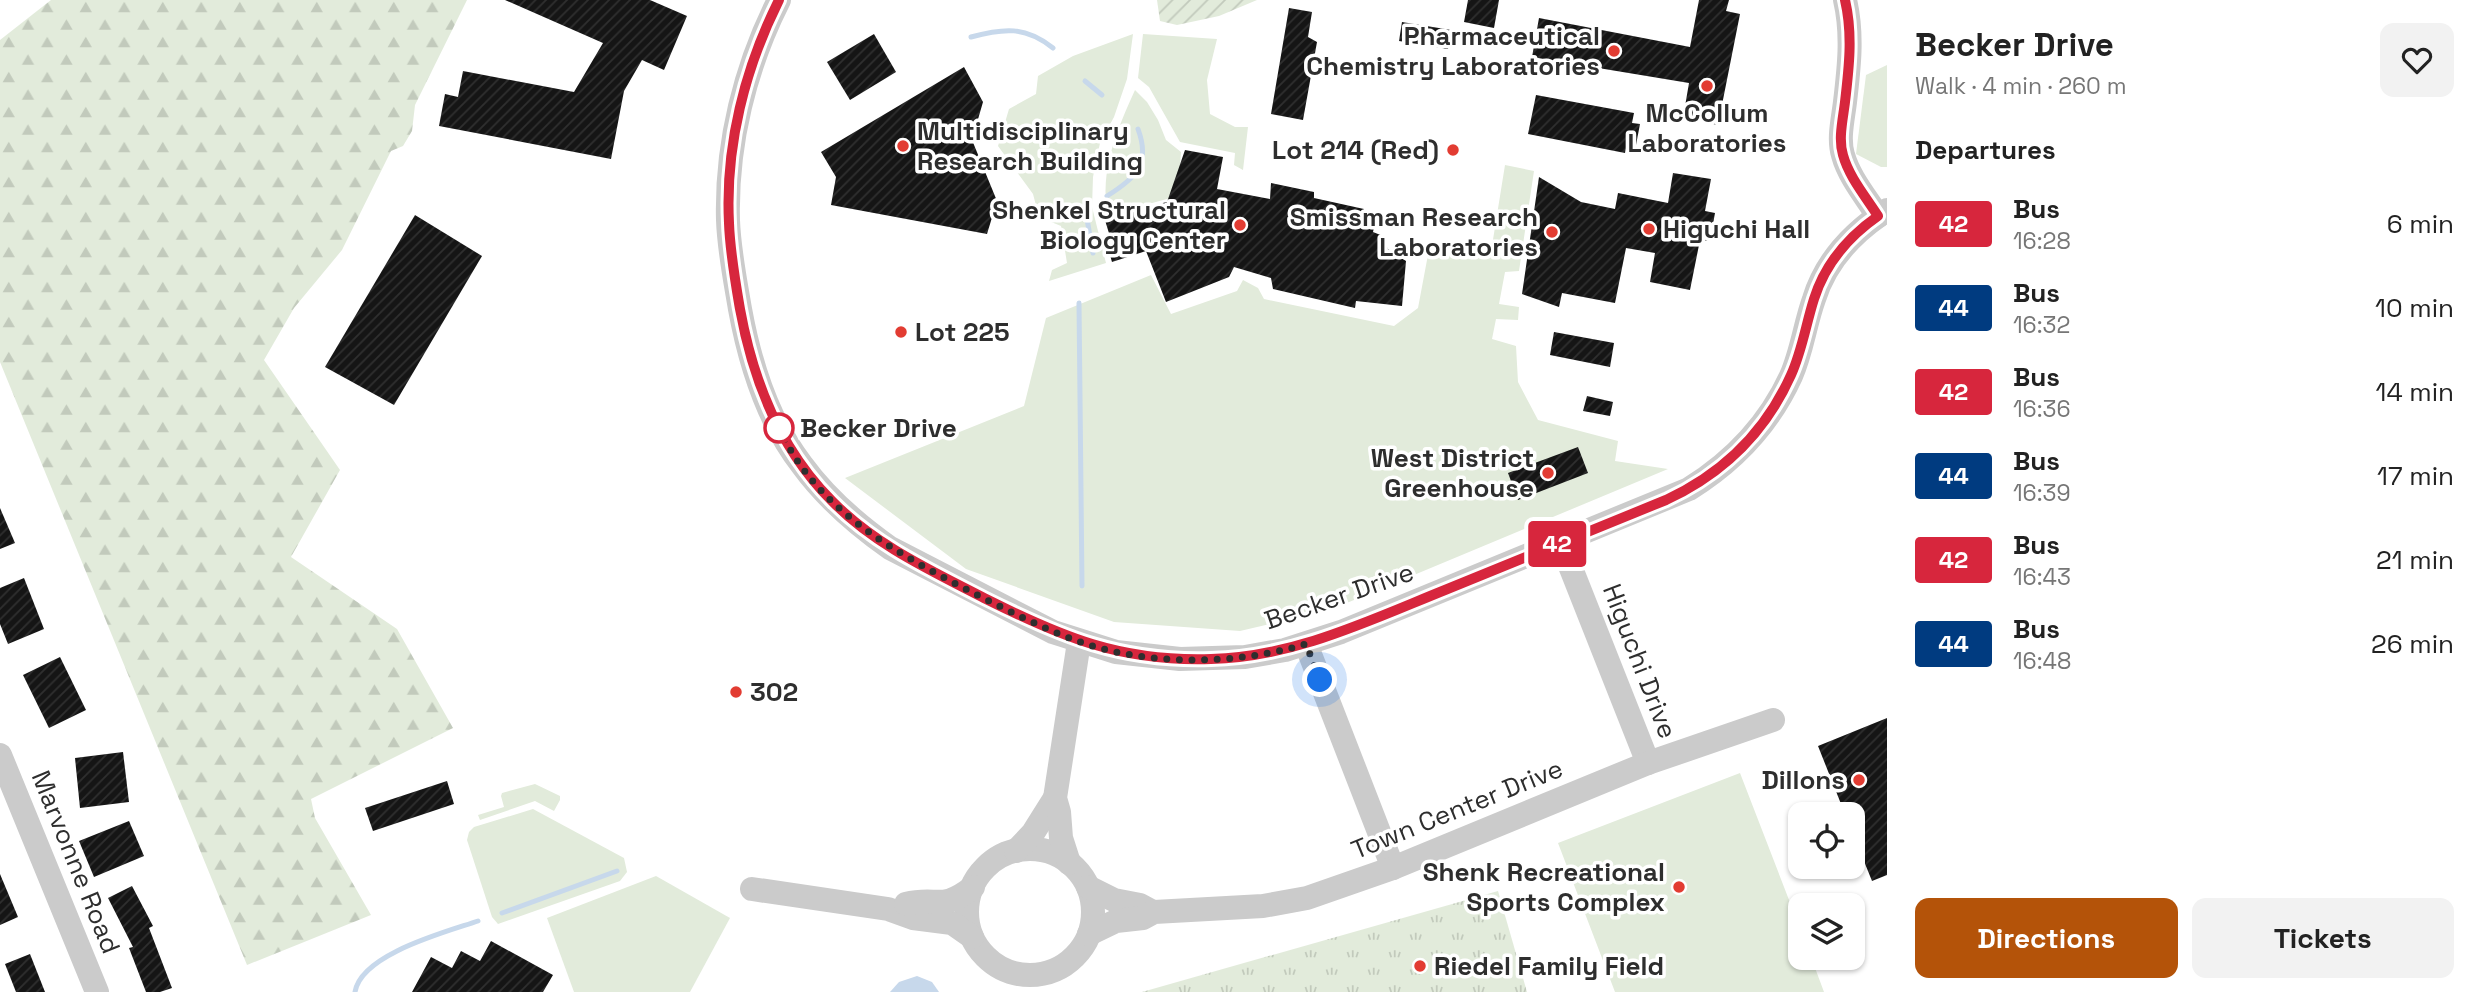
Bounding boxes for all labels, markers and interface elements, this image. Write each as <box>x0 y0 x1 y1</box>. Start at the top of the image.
place label: Pharmaceutical Chemistry Laboratories <box>1306 19 1600 83</box>
button: heart <box>2380 23 2454 97</box>
text: Becker Drive <box>1915 24 2114 66</box>
marker: Pharmaceutical Chemistry Laboratories <box>1606 43 1622 59</box>
text: Walk · 4 min · 260 m <box>1915 71 2127 101</box>
marker: McCollum Laboratories <box>1699 78 1715 94</box>
place label: McCollum Laboratories <box>1628 96 1786 160</box>
place label: Multidisciplinary Research Building <box>917 114 1143 178</box>
place label: Lot 214 (Red) <box>1272 133 1439 167</box>
text: Departures <box>1915 133 2056 167</box>
marker: Multidisciplinary Research Building <box>895 138 911 154</box>
marker: Lot 214 (Red) <box>1445 142 1461 158</box>
text: Bus <box>2013 192 2060 226</box>
place label: Shenkel Structural Biology Center <box>992 193 1226 257</box>
place label: Smissman Research Laboratories <box>1290 200 1538 264</box>
text: 6 min <box>2387 207 2454 241</box>
text: 42 <box>1939 208 1968 239</box>
place label: Higuchi Hall <box>1663 212 1810 246</box>
marker: Shenkel Structural Biology Center <box>1232 217 1248 233</box>
marker: Higuchi Hall <box>1641 221 1657 237</box>
marker: Smissman Research Laboratories <box>1544 224 1560 240</box>
text: 16:28 <box>2013 226 2071 256</box>
text: Bus <box>2013 276 2060 310</box>
text: 10 min <box>2375 291 2454 325</box>
text: 44 <box>1938 292 1969 323</box>
text: 16:32 <box>2013 310 2070 340</box>
place label: Lot 225 <box>915 315 1010 349</box>
marker: Lot 225 <box>893 324 909 340</box>
text: Bus <box>2013 360 2060 394</box>
text: 14 min <box>2376 375 2454 409</box>
text: 42 <box>1939 376 1968 407</box>
text: 16:36 <box>2013 394 2070 424</box>
place label: Becker Drive <box>800 411 957 445</box>
marker: Becker Drive <box>764 413 794 443</box>
place label: West District Greenhouse <box>1371 441 1534 505</box>
text: Bus <box>2013 444 2060 478</box>
text: 17 min <box>2377 459 2454 493</box>
text: 44 <box>1938 460 1969 491</box>
marker: West District Greenhouse <box>1540 465 1556 481</box>
text: 16:39 <box>2013 478 2070 508</box>
line badge: 42 <box>1526 521 1588 567</box>
text: 42 <box>1542 528 1572 559</box>
text: Bus <box>2013 528 2060 562</box>
text: 21 min <box>2376 543 2454 577</box>
text: 42 <box>1939 544 1968 575</box>
street label: Becker Drive <box>1260 555 1418 637</box>
text: 16:43 <box>2013 562 2071 592</box>
street label: Higuchi Drive <box>1595 579 1685 743</box>
text: Bus <box>2013 612 2060 646</box>
text: 26 min <box>2371 627 2454 661</box>
text: 44 <box>1938 628 1969 659</box>
text: 16:48 <box>2013 646 2071 676</box>
your location <box>1302 662 1337 697</box>
place label: 302 <box>750 675 798 709</box>
marker: 302 <box>728 684 744 700</box>
street label: Town Center Drive <box>1346 751 1568 867</box>
place label: Dillons <box>1761 763 1845 797</box>
street label: Marvonne Road <box>24 765 128 959</box>
marker: Dillons <box>1851 772 1867 788</box>
map controls <box>1788 802 1865 970</box>
button: locate <box>1788 802 1865 879</box>
place label: Shenk Recreational Sports Complex <box>1423 855 1665 919</box>
marker: Shenk Recreational Sports Complex <box>1671 879 1687 895</box>
button: layers <box>1788 893 1865 970</box>
button: Directions <box>1915 898 2178 978</box>
button: Tickets <box>2192 898 2454 978</box>
place label: Riedel Family Field <box>1434 949 1664 983</box>
marker: Riedel Family Field <box>1412 958 1428 974</box>

